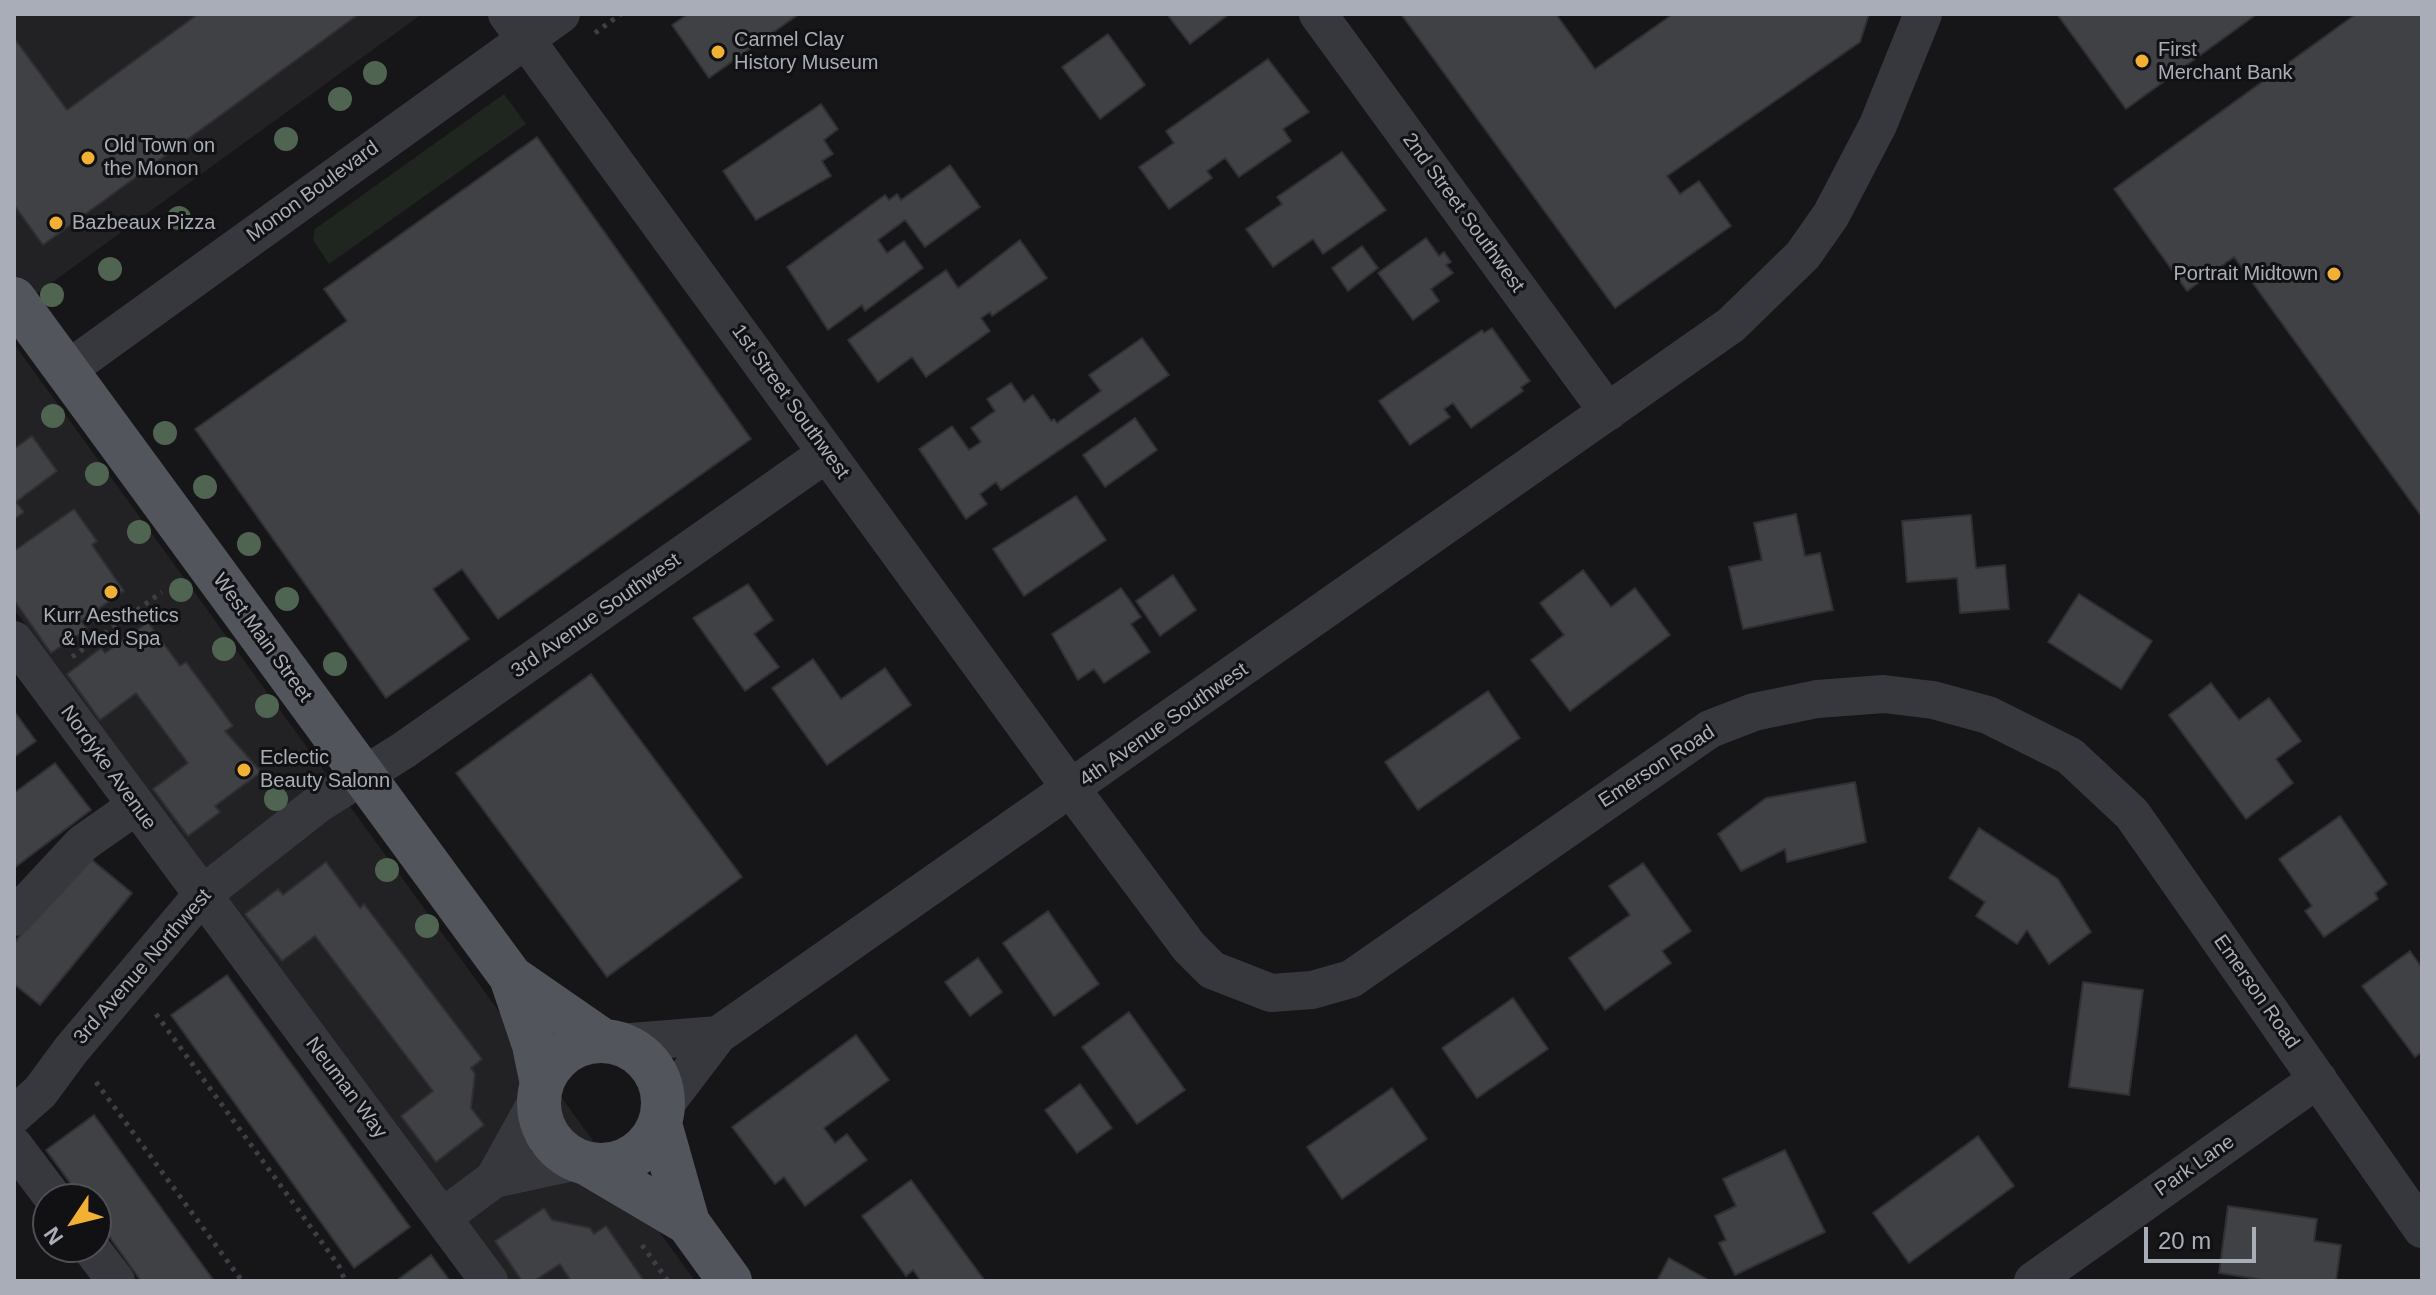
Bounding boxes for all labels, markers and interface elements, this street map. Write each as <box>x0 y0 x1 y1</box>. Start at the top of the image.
place label: Carmel Clay History Museum <box>734 28 878 75</box>
place label: First Merchant Bank <box>2158 38 2293 85</box>
marker: Carmel Clay History Museum <box>709 43 727 61</box>
marker: First Merchant Bank <box>2133 52 2151 70</box>
street label: 2nd Street Southwest <box>1397 129 1529 297</box>
place label: Old Town on the Monon <box>104 134 215 181</box>
street label: Monon Boulevard <box>243 136 383 248</box>
marker: Old Town on the Monon <box>79 149 97 167</box>
place label: Bazbeaux Pizza <box>72 211 215 235</box>
marker: Bazbeaux Pizza <box>47 214 65 232</box>
place label: Portrait Midtown <box>2174 262 2318 286</box>
marker: Portrait Midtown <box>2325 265 2343 283</box>
street label: 1st Street Southwest <box>726 320 854 484</box>
street label: 3rd Avenue Southwest <box>507 549 685 683</box>
street label: West Main Street <box>207 569 317 707</box>
marker: Kurr Aesthetics & Med Spa <box>102 583 120 601</box>
place label: Kurr Aesthetics & Med Spa <box>43 604 179 651</box>
street label: 4th Avenue Southwest <box>1075 658 1253 792</box>
street label: Nordyke Avenue <box>55 701 161 835</box>
street label: Emerson Road <box>1595 721 1719 813</box>
place label: Eclectic Beauty Salonn <box>260 746 390 793</box>
marker: Eclectic Beauty Salonn <box>235 761 253 779</box>
street label: 3rd Avenue Northwest <box>69 885 217 1049</box>
street label: Emerson Road <box>2208 930 2304 1054</box>
street label: Neuman Way <box>300 1033 392 1143</box>
street label: Park Lane <box>2151 1130 2239 1202</box>
north arrow <box>32 1183 112 1263</box>
scale bar <box>2148 1211 2260 1261</box>
text: N <box>39 1222 68 1250</box>
text: 20 m <box>2158 1227 2211 1254</box>

